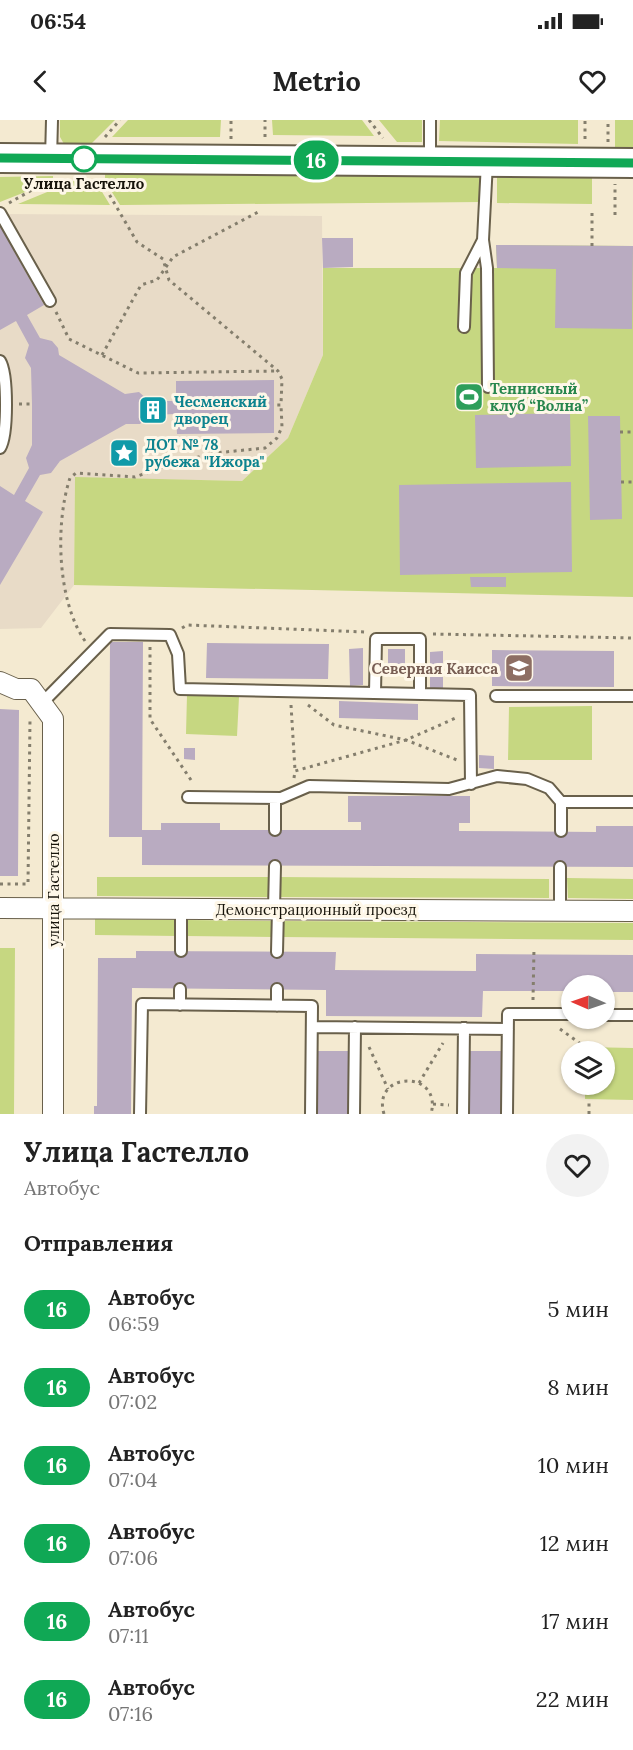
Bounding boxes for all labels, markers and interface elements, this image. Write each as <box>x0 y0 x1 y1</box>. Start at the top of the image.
text: 06:54 <box>30 7 86 35</box>
text: Metrio <box>272 64 361 98</box>
icon: back <box>24 65 57 98</box>
icon: heart <box>576 65 609 98</box>
line badge: 16 <box>289 140 343 180</box>
marker: Улица Гастелло <box>71 146 97 172</box>
text: 16 <box>306 147 326 174</box>
place label: Улица Гастелло <box>24 174 145 193</box>
place label: Теннисный клуб “Волна” <box>490 379 588 415</box>
sports icon: Теннисный клуб “Волна” <box>453 381 485 413</box>
place label: Чесменский дворец <box>174 392 267 428</box>
building icon: Чесменский дворец <box>137 394 169 426</box>
place label: ДОТ № 78 рубежа "Ижора" <box>145 435 264 471</box>
place icon: ДОТ № 78 рубежа "Ижора" <box>108 437 140 469</box>
school or university icon: Северная Каисса <box>503 652 535 684</box>
place label: Северная Каисса <box>371 659 498 678</box>
street label: улица Гастелло <box>44 833 63 947</box>
street label: Демонстрационный проезд <box>215 900 417 919</box>
north arrow <box>561 975 615 1029</box>
map controls <box>561 975 615 1095</box>
button: layers <box>561 1041 615 1095</box>
text: Улица Гастелло <box>24 1134 249 1170</box>
button: heart <box>546 1134 609 1197</box>
text: Автобус <box>24 1175 100 1200</box>
text: Отправления <box>24 1229 173 1257</box>
text: Автобус <box>108 1283 195 1311</box>
text: 5 мин <box>548 1295 609 1323</box>
text: 16 <box>47 1296 67 1323</box>
text: 06:59 <box>108 1311 159 1336</box>
text: Автобус <box>108 1361 195 1389</box>
text: 8 мин <box>547 1373 609 1401</box>
text: 16 <box>47 1374 67 1401</box>
text: 07:02 <box>108 1389 157 1414</box>
text: Автобус <box>108 1439 195 1467</box>
text: 10 мин <box>538 1451 609 1479</box>
text: 16 <box>47 1452 67 1479</box>
text: 07:04 <box>108 1467 157 1492</box>
text: Автобус <box>108 1517 195 1545</box>
text: 12 мин <box>540 1529 609 1557</box>
text: 16 <box>47 1530 67 1557</box>
text: 07:06 <box>108 1545 158 1570</box>
text: Автобус <box>108 1595 195 1623</box>
text: 17 мин <box>541 1607 609 1635</box>
text: 16 <box>47 1608 67 1635</box>
text: 07:11 <box>108 1623 149 1648</box>
text: Автобус <box>108 1673 195 1701</box>
text: 22 мин <box>536 1685 609 1713</box>
text: 16 <box>47 1686 67 1713</box>
text: 07:16 <box>108 1701 153 1726</box>

